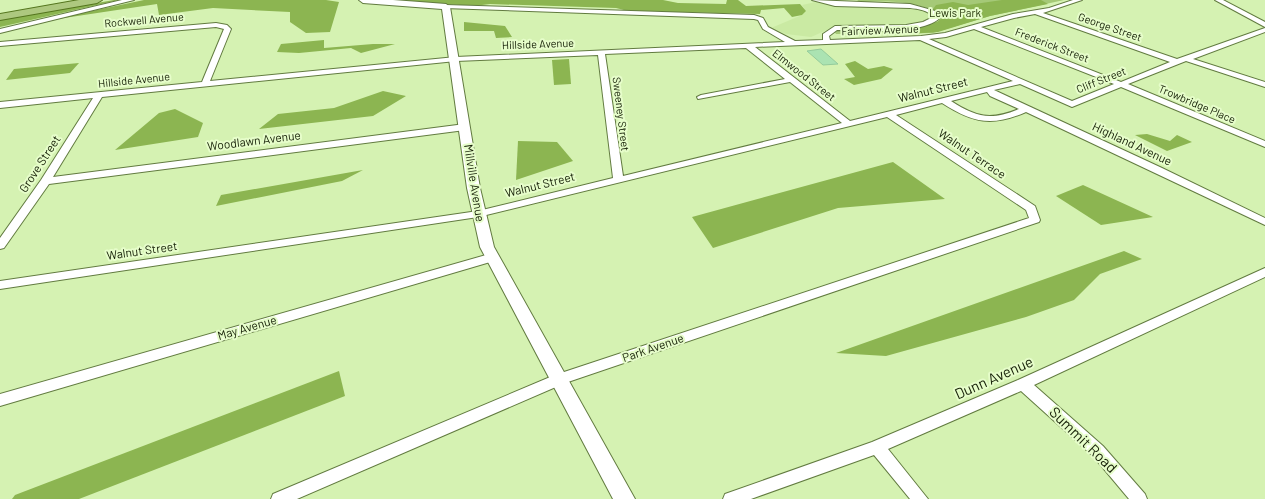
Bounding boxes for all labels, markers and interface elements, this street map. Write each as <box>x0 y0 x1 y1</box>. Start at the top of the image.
park label: Lewis Park <box>929 6 981 19</box>
street label: Rockwell Avenue <box>104 10 184 29</box>
street label: George Street <box>1077 10 1144 43</box>
street label: Fairview Avenue <box>841 22 919 37</box>
street label: Frederick Street <box>1013 24 1091 65</box>
street label: Hillside Avenue <box>502 36 574 51</box>
street label: Elmwood Street <box>770 46 838 103</box>
street label: Cliff Street <box>1074 64 1127 95</box>
street label: Hillside Avenue <box>97 69 171 90</box>
street label: Walnut Street <box>896 74 969 104</box>
street label: Sweeney Street <box>610 76 633 152</box>
street label: Trowbridge Place <box>1157 81 1238 126</box>
street label: Highland Avenue <box>1090 119 1174 168</box>
street label: Walnut Terrace <box>936 125 1009 181</box>
street label: Woodlawn Avenue <box>206 127 301 153</box>
street label: Grove Street <box>16 132 63 195</box>
street label: Millville Avenue <box>462 143 488 223</box>
street label: Walnut Street <box>503 169 576 199</box>
street label: Walnut Street <box>106 238 178 262</box>
street label: May Avenue <box>216 312 278 342</box>
street label: Park Avenue <box>620 330 685 364</box>
street label: Dunn Avenue <box>952 352 1036 402</box>
street label: Summit Road <box>1046 403 1121 476</box>

